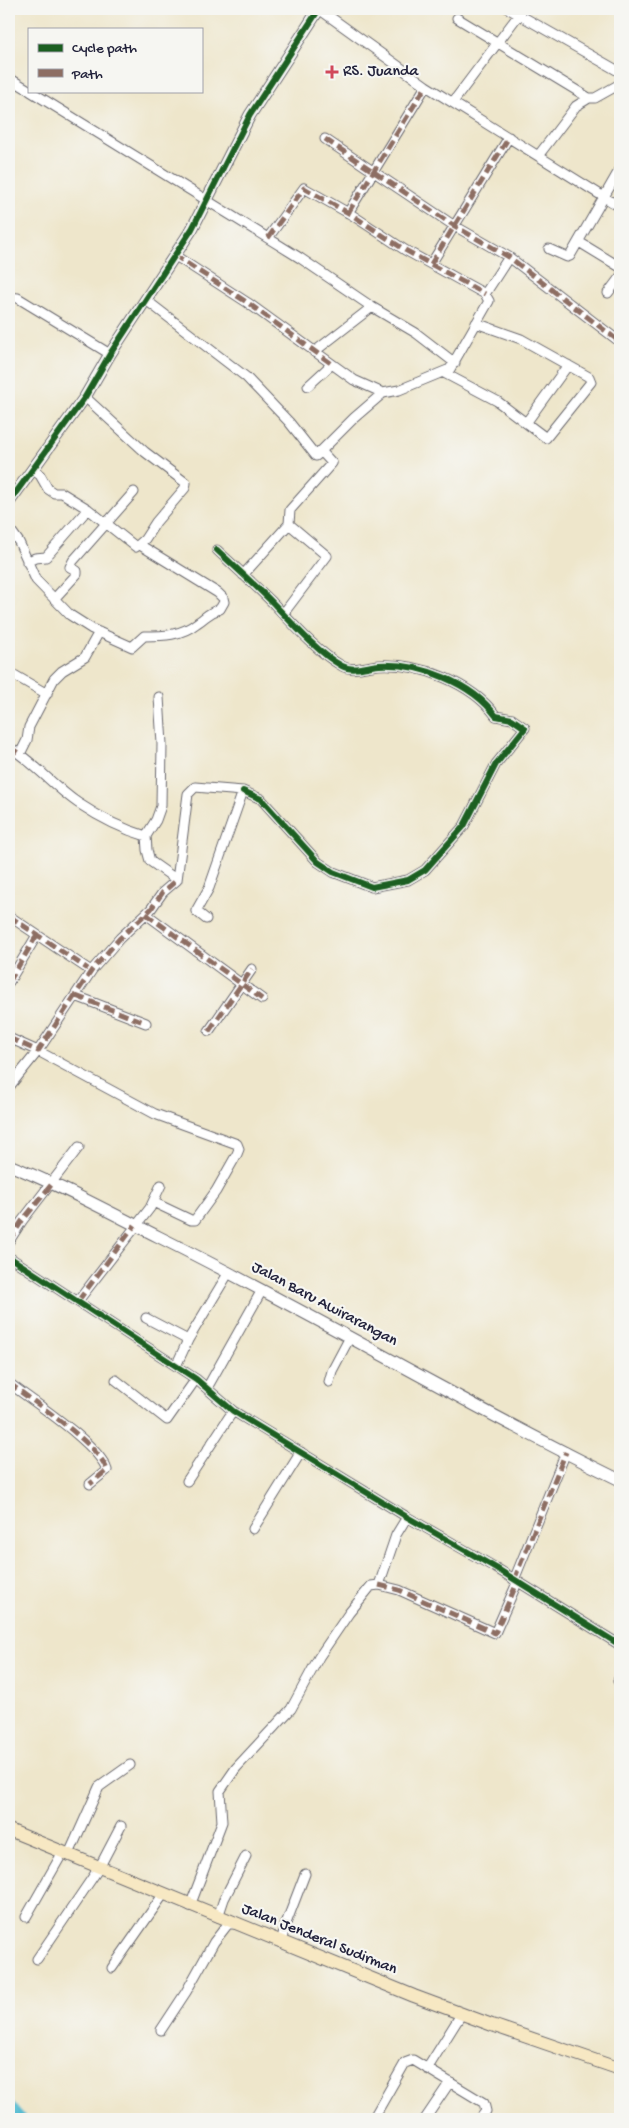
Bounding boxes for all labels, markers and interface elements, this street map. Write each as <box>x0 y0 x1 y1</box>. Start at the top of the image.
legend <box>28 28 202 92</box>
text: Cycle path <box>72 40 137 58</box>
place label: RS. Juanda <box>343 63 419 82</box>
marker: RS. Juanda <box>325 65 339 79</box>
text: Path <box>71 66 103 84</box>
street label: Jalan Baru Awirarangan <box>248 1258 401 1352</box>
street label: Jalan Jenderal Sudirman <box>238 1900 400 1980</box>

